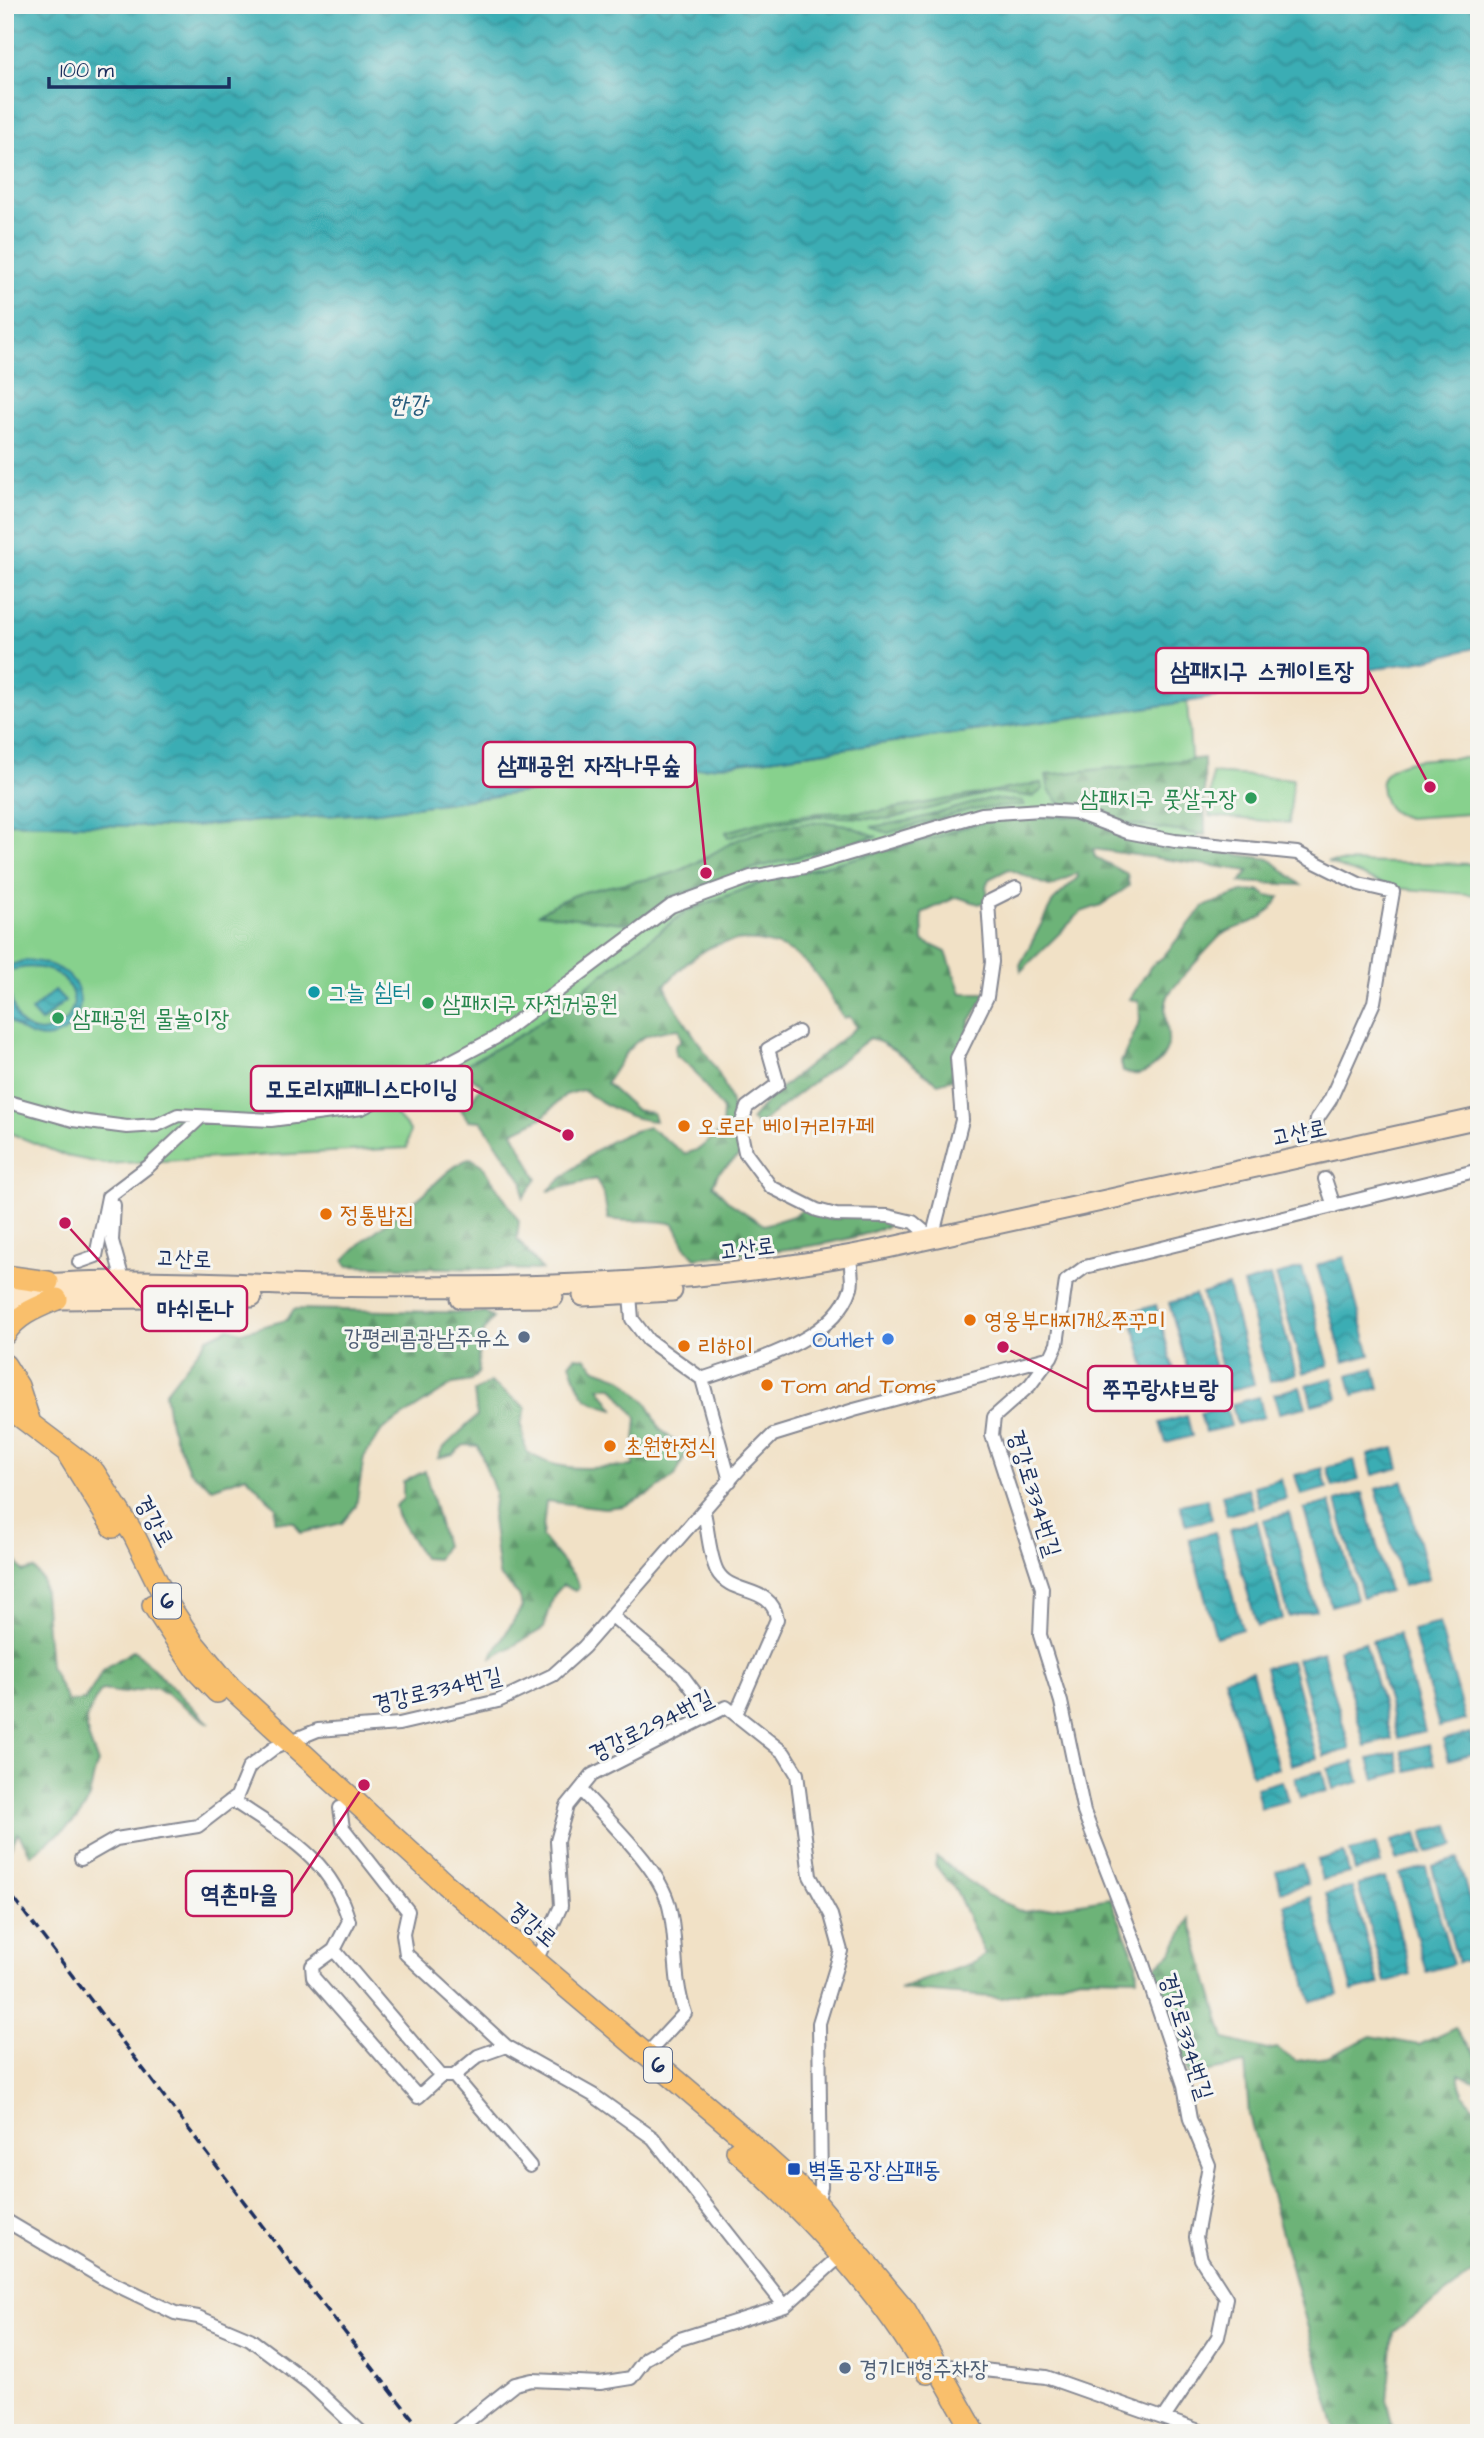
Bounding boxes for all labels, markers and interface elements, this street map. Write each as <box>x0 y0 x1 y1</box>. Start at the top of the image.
scale bar <box>49 46 229 90</box>
text: 100 m <box>60 56 115 85</box>
water label: 한강 <box>389 388 430 422</box>
callout: 삼패지구 스케이트장 <box>1156 648 1368 693</box>
text: 삼패지구 스케이트장 <box>1170 655 1354 689</box>
callout: 삼패공원 자작나무숲 <box>483 742 695 787</box>
text: 삼패공원 자작나무숲 <box>497 749 681 783</box>
place label: 삼패지구 풋살구장 <box>1080 783 1237 815</box>
marker: 삼패지구 풋살구장 <box>1243 790 1259 806</box>
place label: 그늘 쉼터 <box>328 977 411 1009</box>
marker: 그늘 쉼터 <box>306 984 322 1000</box>
place label: 삼패지구 자전거공원 <box>442 988 618 1020</box>
marker: 삼패지구 자전거공원 <box>420 995 436 1011</box>
place label: 삼패공원 물놀이장 <box>72 1003 229 1035</box>
marker: 삼패공원 물놀이장 <box>50 1010 66 1026</box>
callout: 모도리재패니스다이닝 <box>251 1066 472 1111</box>
text: 모도리재패니스다이닝 <box>265 1073 459 1107</box>
place label: 오로라 베이커리카페 <box>698 1111 874 1143</box>
street label: 고산로 <box>1269 1112 1330 1154</box>
marker: 오로라 베이커리카페 <box>676 1118 692 1134</box>
place label: 정통밥집 <box>340 1199 414 1231</box>
marker: 정통밥집 <box>318 1206 334 1222</box>
street label: 고산로 <box>718 1230 777 1268</box>
street label: 고산로 <box>156 1242 212 1276</box>
callout: 마쉬돈나 <box>142 1286 247 1331</box>
text: 마쉬돈나 <box>156 1293 234 1327</box>
place label: 영웅부대찌개&쭈꾸미 <box>984 1305 1166 1337</box>
marker: 영웅부대찌개&쭈꾸미 <box>962 1312 978 1328</box>
place label: 강평레콤광남주유소 <box>343 1322 510 1354</box>
place label: Outlet <box>812 1324 875 1356</box>
marker: 강평레콤광남주유소 <box>516 1329 532 1345</box>
place label: 리하이 <box>698 1331 754 1363</box>
marker: Outlet <box>880 1331 896 1347</box>
marker: 리하이 <box>676 1338 692 1354</box>
callout: 쭈꾸랑샤브랑 <box>1088 1366 1232 1411</box>
place label: Tom and Toms <box>781 1370 936 1402</box>
text: 쭈꾸랑샤브랑 <box>1102 1373 1219 1407</box>
marker: Tom and Toms <box>759 1377 775 1393</box>
street label: 경강로334번길 <box>1000 1426 1069 1561</box>
place label: 초원한정식 <box>624 1431 717 1463</box>
marker: 초원한정식 <box>602 1438 618 1454</box>
street label: 경강로 <box>127 1489 182 1554</box>
road number: 6 <box>153 1584 181 1618</box>
street label: 경강로334번길 <box>370 1660 505 1720</box>
street label: 경강로294번길 <box>584 1682 719 1770</box>
callout: 역촌마을 <box>186 1871 292 1916</box>
text: 역촌마을 <box>200 1878 278 1912</box>
street label: 경강로 <box>501 1895 564 1955</box>
street label: 경강로334번길 <box>1152 1969 1221 2104</box>
road number: 6 <box>644 2048 672 2082</box>
place label: 벽돌공장.삼패동 <box>808 2154 941 2186</box>
marker: 벽돌공장.삼패동 <box>786 2161 802 2177</box>
place label: 경기대형주차장 <box>859 2353 989 2385</box>
marker: 경기대형주차장 <box>837 2360 853 2376</box>

